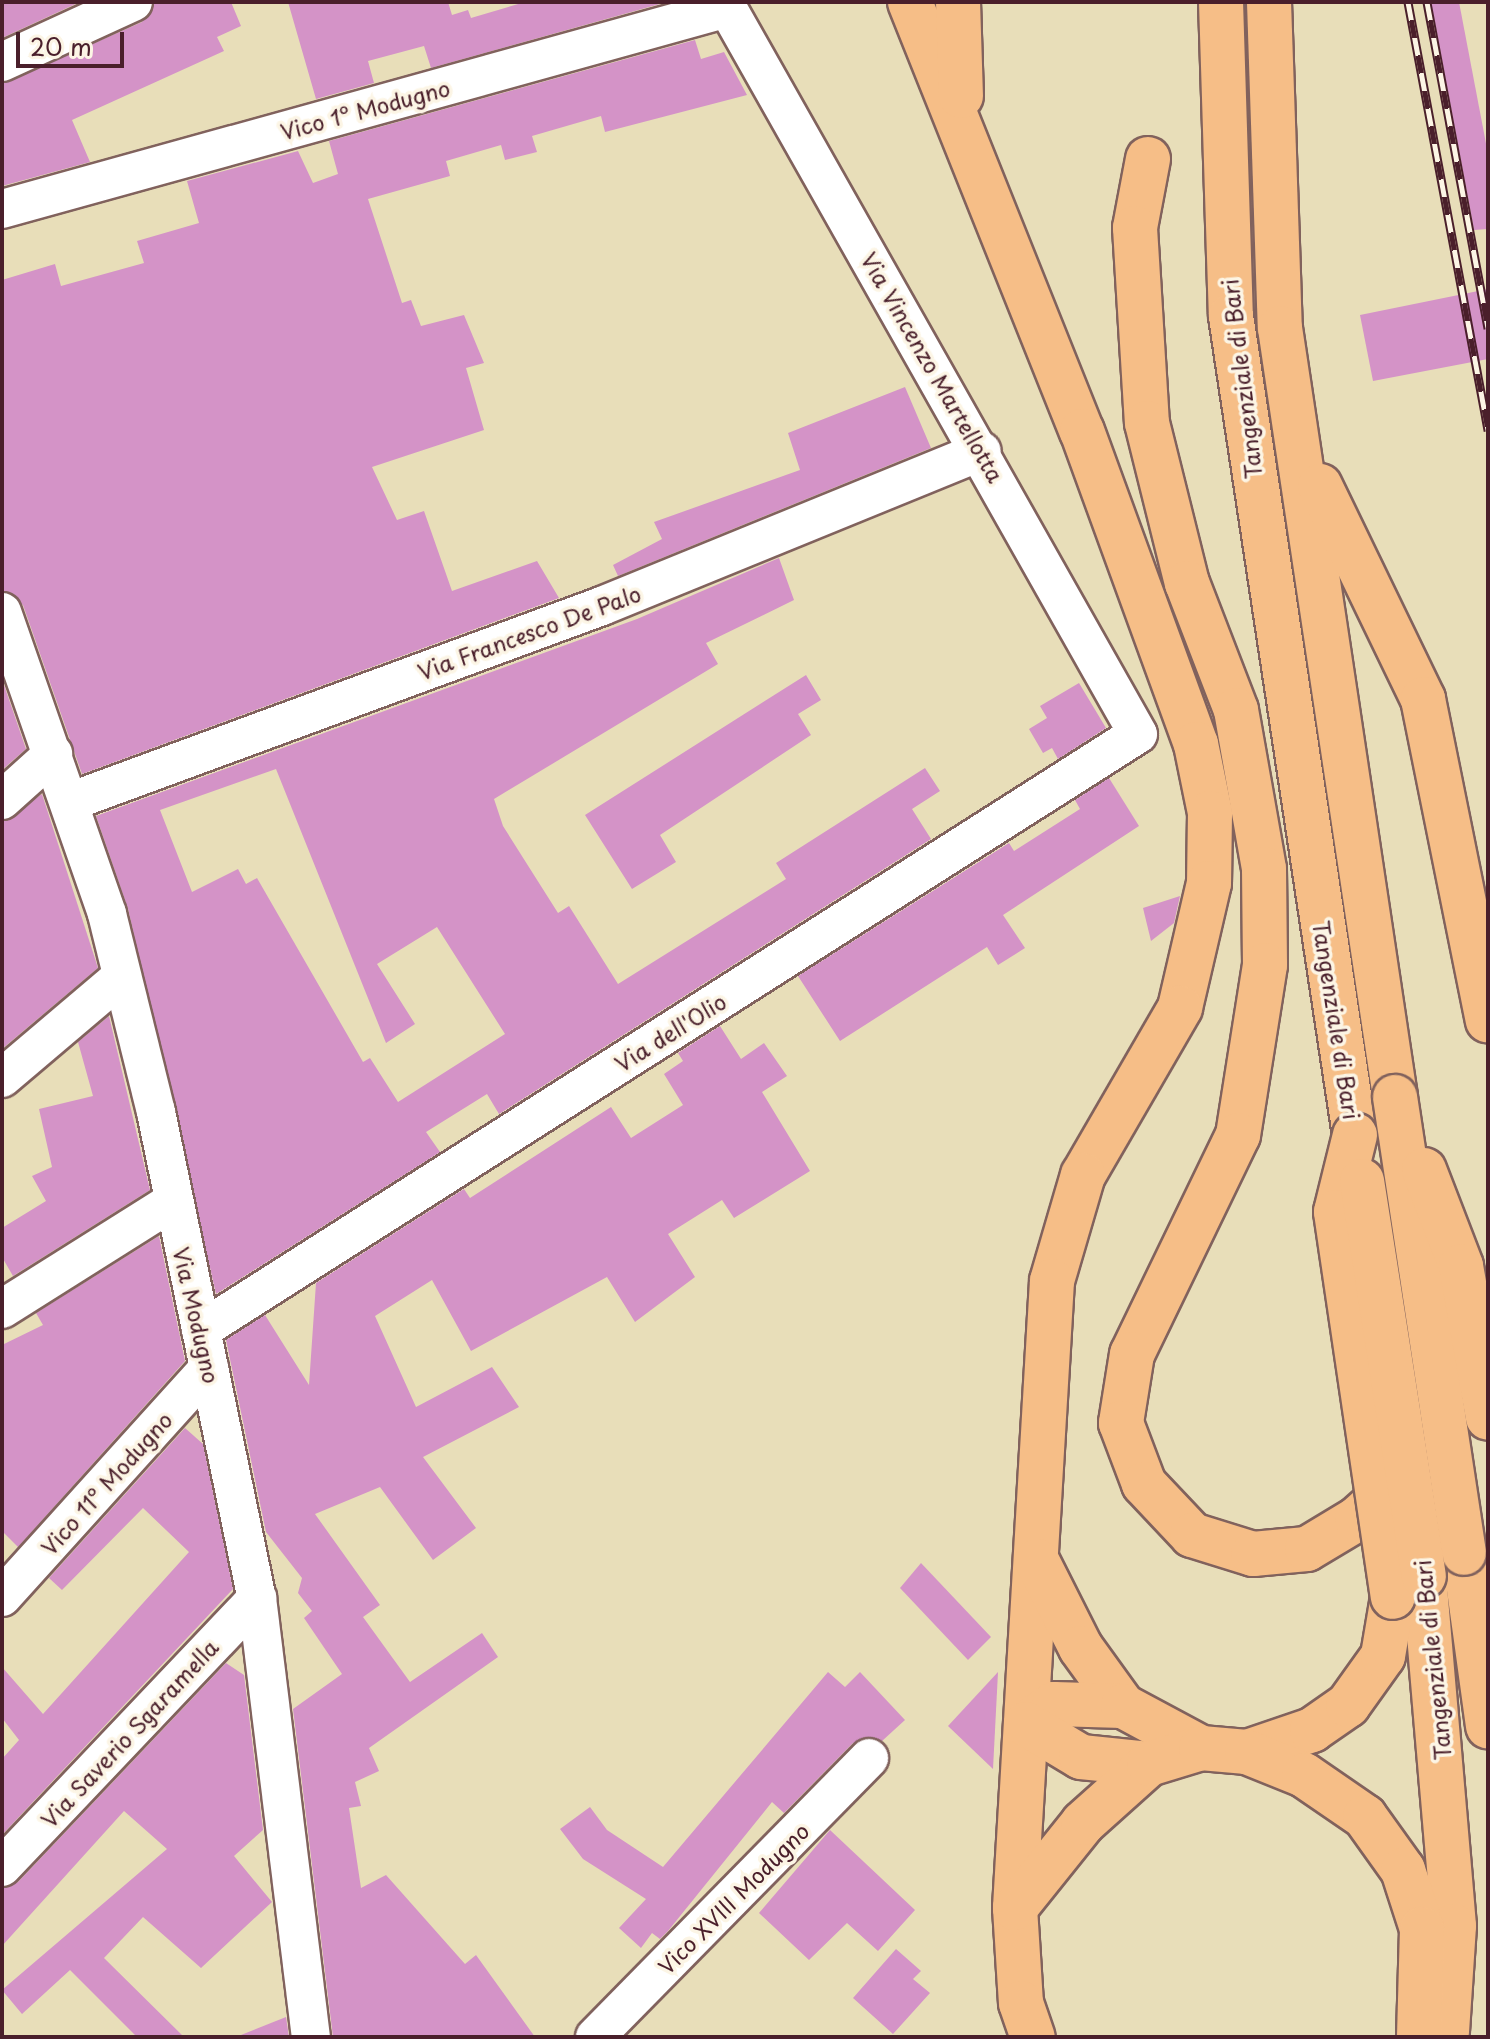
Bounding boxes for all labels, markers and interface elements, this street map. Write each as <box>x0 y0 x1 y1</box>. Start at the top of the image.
scale bar <box>20 16 128 66</box>
text: 20 m <box>30 28 92 64</box>
street label: Vico 1° Modugno <box>278 74 452 144</box>
street label: Via Vincenzo Martellotta <box>856 247 1010 487</box>
street label: Tangenziale di Bari <box>1215 276 1267 482</box>
street label: Via Francesco De Palo <box>414 580 644 684</box>
street label: Tangenziale di Bari <box>1308 917 1366 1123</box>
street label: Via dell'Olio <box>610 988 730 1076</box>
street label: Via Modugno <box>169 1245 225 1385</box>
street label: Vico 11° Modugno <box>35 1406 177 1560</box>
street label: Tangenziale di Bari <box>1408 1557 1456 1763</box>
street label: Via Saverio Sgaramella <box>35 1634 223 1832</box>
street label: Vico XVIII Modugno <box>652 1817 814 1979</box>

